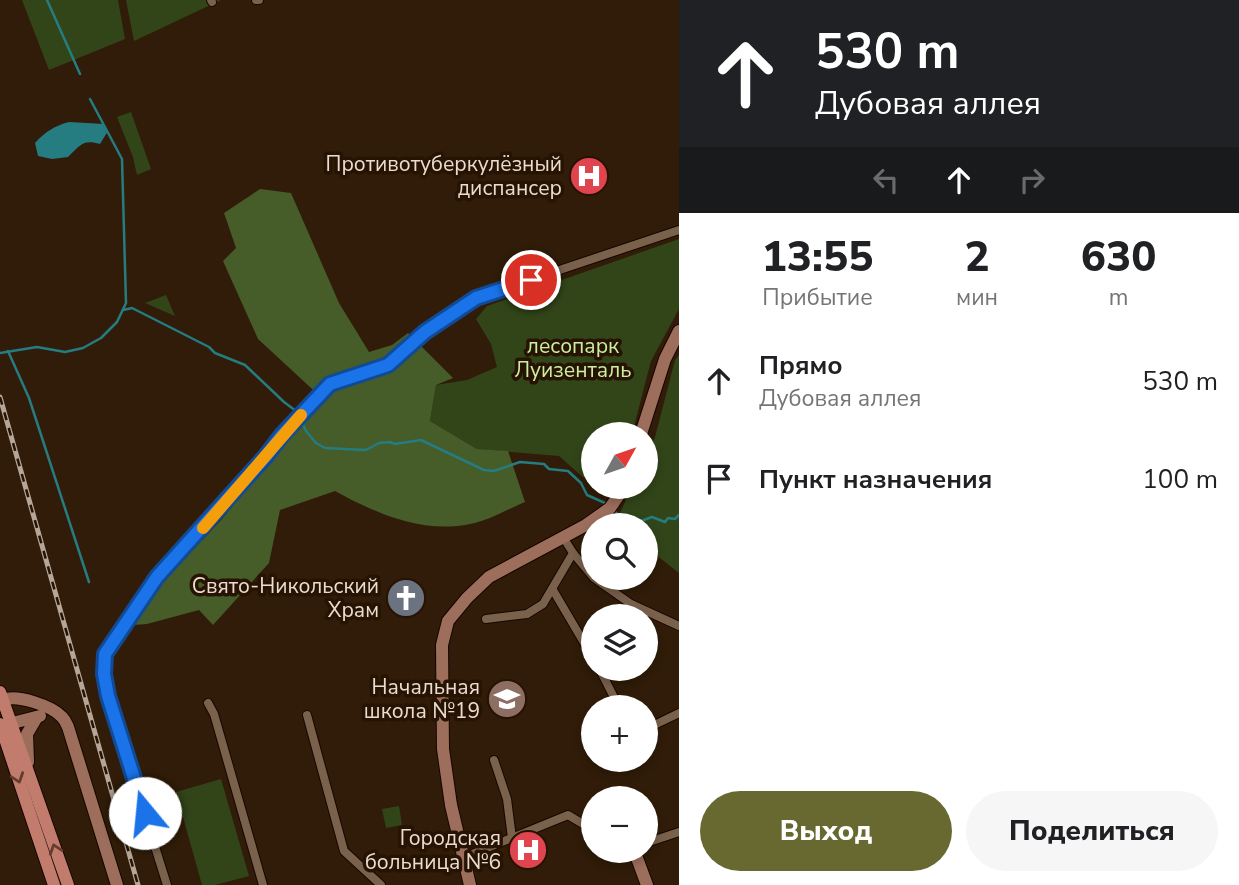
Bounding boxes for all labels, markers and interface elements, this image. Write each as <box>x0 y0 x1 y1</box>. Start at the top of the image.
text: 530 m <box>815 18 959 85</box>
icon: ahead <box>700 28 791 119</box>
text: Дубовая аллея <box>815 82 1041 125</box>
place label: Противотуберкулёзный диспансер <box>326 150 562 202</box>
hospital icon: Противотуберкулёзный диспансер <box>568 155 610 197</box>
icon: left <box>867 161 905 199</box>
icon: ahead <box>940 161 978 199</box>
icon: right <box>1013 161 1051 199</box>
text: 13:55 <box>762 229 873 286</box>
text: 2 <box>964 229 990 286</box>
text: 630 <box>1081 229 1156 286</box>
pin <box>501 250 561 310</box>
icon: arrive <box>512 261 550 299</box>
text: Прибытие <box>762 282 873 313</box>
text: мин <box>956 282 998 313</box>
text: m <box>1109 282 1128 313</box>
park label: лесопарк Луизенталь <box>515 332 631 384</box>
text: Прямо <box>759 348 843 383</box>
icon: ahead <box>700 362 738 400</box>
text: 530 m <box>1142 364 1218 399</box>
text: Дубовая аллея <box>759 383 921 414</box>
north arrow <box>581 422 658 499</box>
map controls <box>581 422 658 863</box>
icon: arrive <box>700 460 738 498</box>
text: Пункт назначения <box>759 462 992 497</box>
text: 100 m <box>1142 462 1218 497</box>
button: search <box>581 513 658 590</box>
place label: Свято-Никольский Храм <box>192 572 379 624</box>
church icon: Свято-Никольский Храм <box>385 577 427 619</box>
button: layers <box>581 604 658 681</box>
place label: Начальная школа №19 <box>364 673 480 725</box>
school or university icon: Начальная школа №19 <box>486 678 528 720</box>
button: + <box>581 695 658 772</box>
one-way arrow <box>10 771 24 784</box>
position arrow <box>108 776 182 850</box>
button: − <box>581 786 658 863</box>
button: Выход <box>700 791 952 871</box>
button: Поделиться <box>966 791 1218 871</box>
place label: Городская больница №6 <box>365 824 501 876</box>
hospital icon: Городская больница №6 <box>507 829 549 871</box>
one-way arrow <box>49 844 63 856</box>

